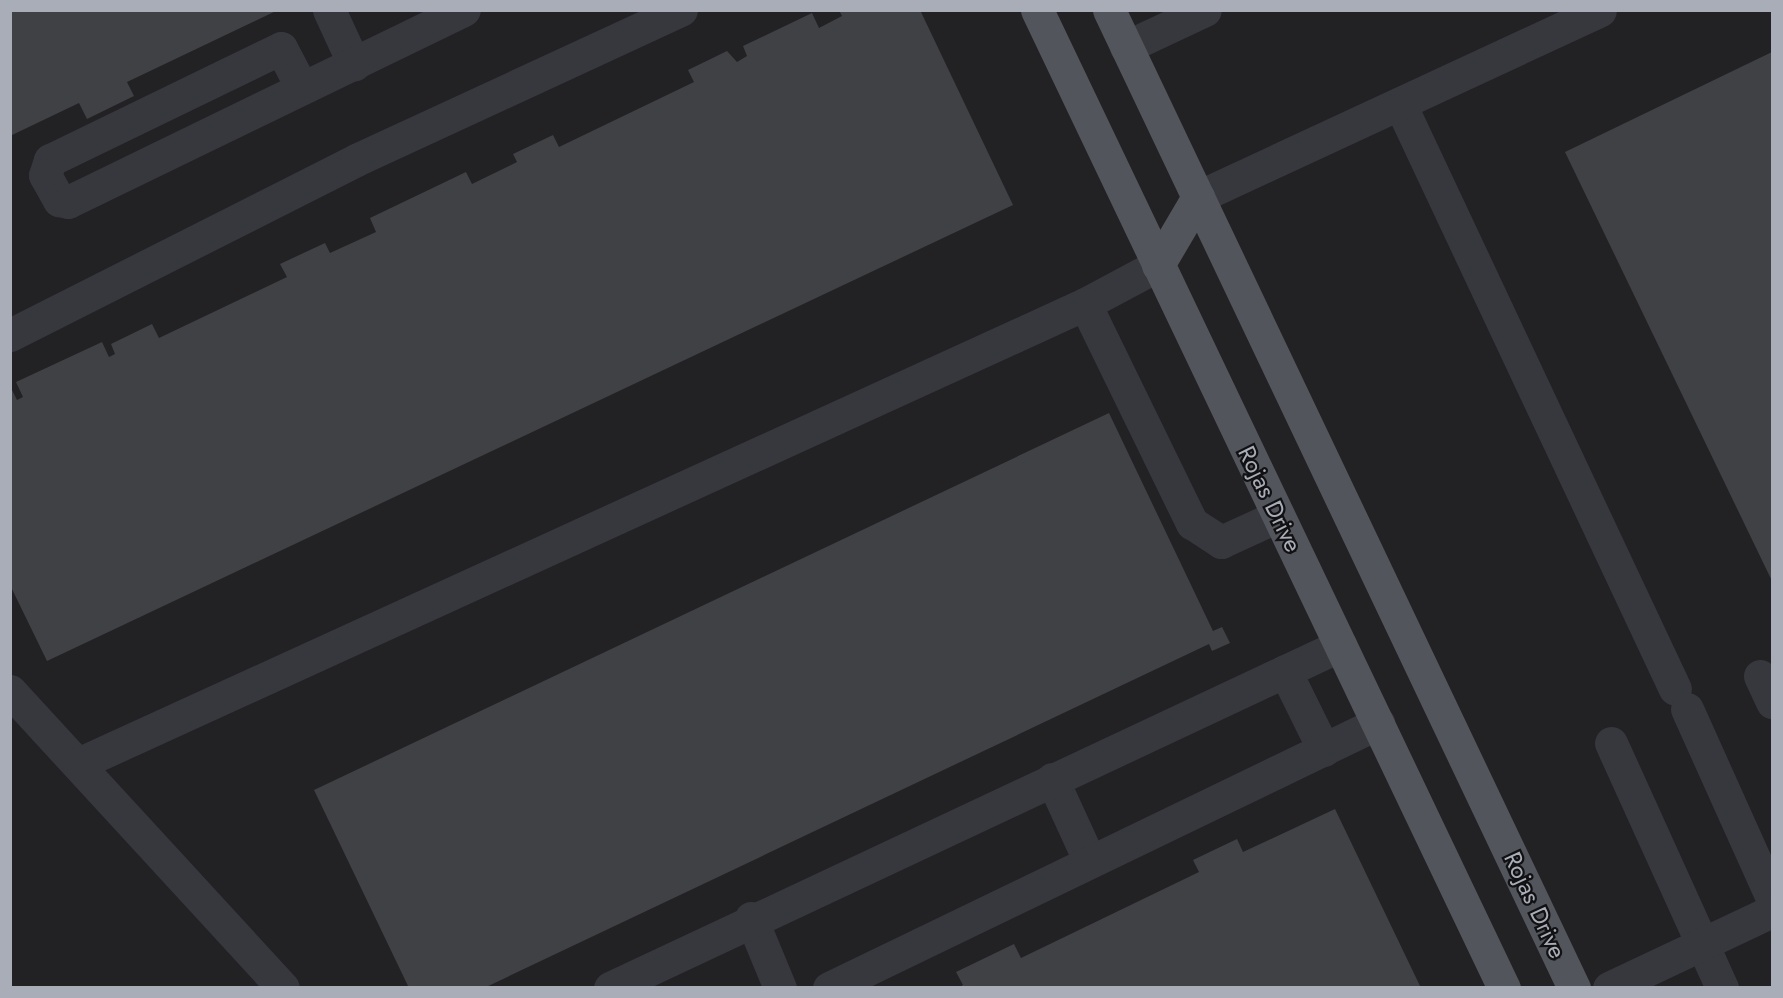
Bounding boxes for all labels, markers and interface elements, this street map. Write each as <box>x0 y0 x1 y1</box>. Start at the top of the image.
street label: Rojas Drive <box>1232 441 1308 557</box>
street label: Rojas Drive <box>1498 847 1572 963</box>

